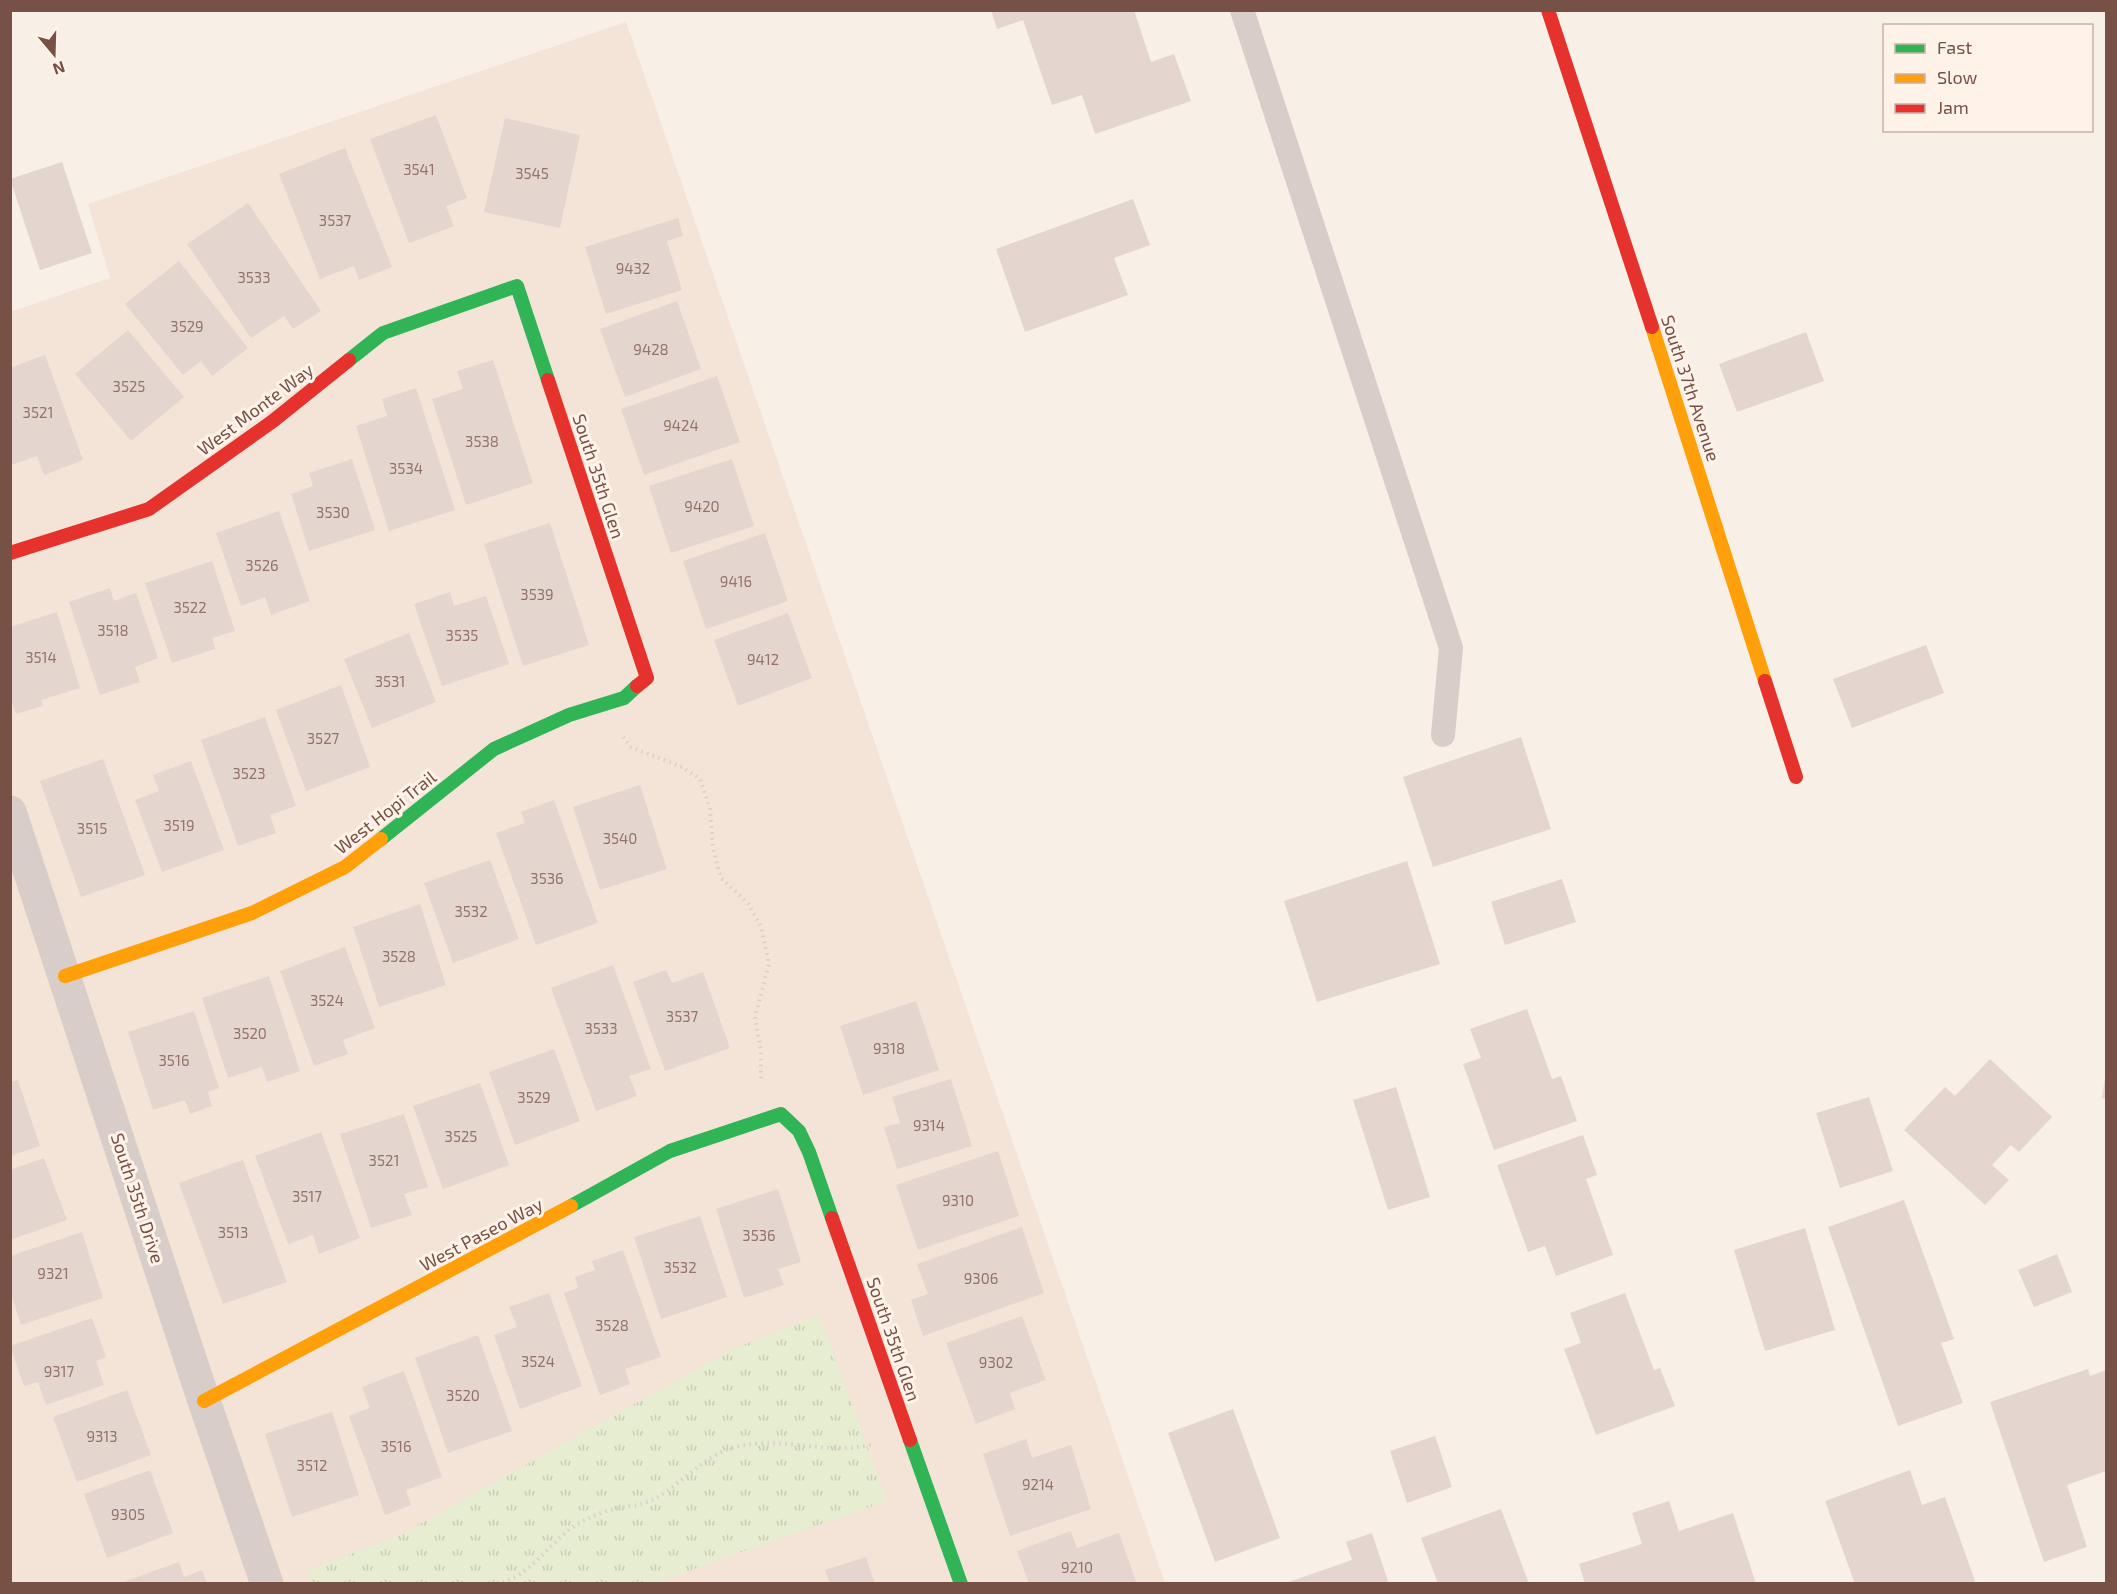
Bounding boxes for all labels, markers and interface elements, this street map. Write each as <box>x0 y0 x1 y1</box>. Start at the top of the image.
north arrow <box>24 24 84 84</box>
legend <box>1883 24 2093 132</box>
text: Fast <box>1937 36 1972 58</box>
text: N <box>50 58 68 80</box>
text: Slow <box>1937 66 1978 88</box>
text: Jam <box>1937 96 1969 118</box>
house number: 3541 <box>403 160 435 178</box>
house number: 3545 <box>515 164 549 182</box>
house number: 3537 <box>319 211 352 229</box>
house number: 9432 <box>616 259 650 277</box>
house number: 3533 <box>237 268 271 286</box>
street label: South 37th Avenue <box>1657 312 1725 464</box>
house number: 3529 <box>170 317 204 335</box>
house number: 9428 <box>633 340 669 358</box>
street label: West Monte Way <box>193 358 318 460</box>
house number: 3525 <box>113 377 145 395</box>
house number: 3521 <box>23 403 53 421</box>
street label: South 35th Glen <box>569 411 629 541</box>
house number: 9424 <box>663 416 699 434</box>
house number: 3538 <box>465 432 499 450</box>
house number: 3534 <box>389 459 423 477</box>
house number: 9420 <box>684 497 720 515</box>
house number: 3530 <box>316 503 350 521</box>
house number: 3526 <box>245 556 279 574</box>
house number: 9416 <box>720 572 752 590</box>
house number: 3539 <box>520 585 554 603</box>
house number: 3522 <box>173 598 207 616</box>
house number: 3518 <box>97 621 129 639</box>
house number: 3535 <box>446 626 478 644</box>
house number: 3514 <box>25 648 57 666</box>
house number: 9412 <box>747 650 779 668</box>
house number: 3531 <box>375 672 405 690</box>
house number: 3527 <box>307 729 340 747</box>
house number: 3523 <box>232 764 266 782</box>
street label: West Hopi Trail <box>330 765 441 858</box>
house number: 3519 <box>164 816 194 834</box>
house number: 3515 <box>77 819 107 837</box>
house number: 3540 <box>603 829 637 847</box>
house number: 3536 <box>530 869 564 887</box>
house number: 3532 <box>454 902 488 920</box>
house number: 3528 <box>382 947 416 965</box>
house number: 3524 <box>310 991 344 1009</box>
house number: 3537 <box>666 1007 699 1025</box>
house number: 3533 <box>584 1019 618 1037</box>
house number: 3520 <box>233 1024 267 1042</box>
house number: 9318 <box>873 1039 905 1057</box>
house number: 3516 <box>159 1051 189 1069</box>
house number: 3529 <box>517 1088 551 1106</box>
house number: 9314 <box>913 1116 945 1134</box>
house number: 3525 <box>445 1127 477 1145</box>
street label: South 35th Drive <box>107 1130 169 1266</box>
house number: 3521 <box>369 1151 399 1169</box>
house number: 3517 <box>292 1187 322 1205</box>
house number: 9310 <box>942 1191 974 1209</box>
street label: West Paseo Way <box>416 1192 547 1276</box>
house number: 3513 <box>218 1223 248 1241</box>
house number: 3536 <box>742 1226 776 1244</box>
house number: 3532 <box>663 1258 697 1276</box>
house number: 9321 <box>37 1264 69 1282</box>
house number: 9306 <box>964 1269 998 1287</box>
street label: South 35th Glen <box>862 1274 926 1404</box>
house number: 3528 <box>595 1316 629 1334</box>
house number: 3524 <box>521 1352 555 1370</box>
house number: 9302 <box>979 1353 1013 1371</box>
house number: 9317 <box>44 1362 75 1380</box>
house number: 3520 <box>446 1386 480 1404</box>
house number: 9313 <box>86 1427 118 1445</box>
house number: 3516 <box>381 1437 411 1455</box>
house number: 3512 <box>297 1456 327 1474</box>
house number: 9214 <box>1022 1475 1054 1493</box>
house number: 9305 <box>111 1505 145 1523</box>
house number: 9210 <box>1061 1558 1093 1576</box>

